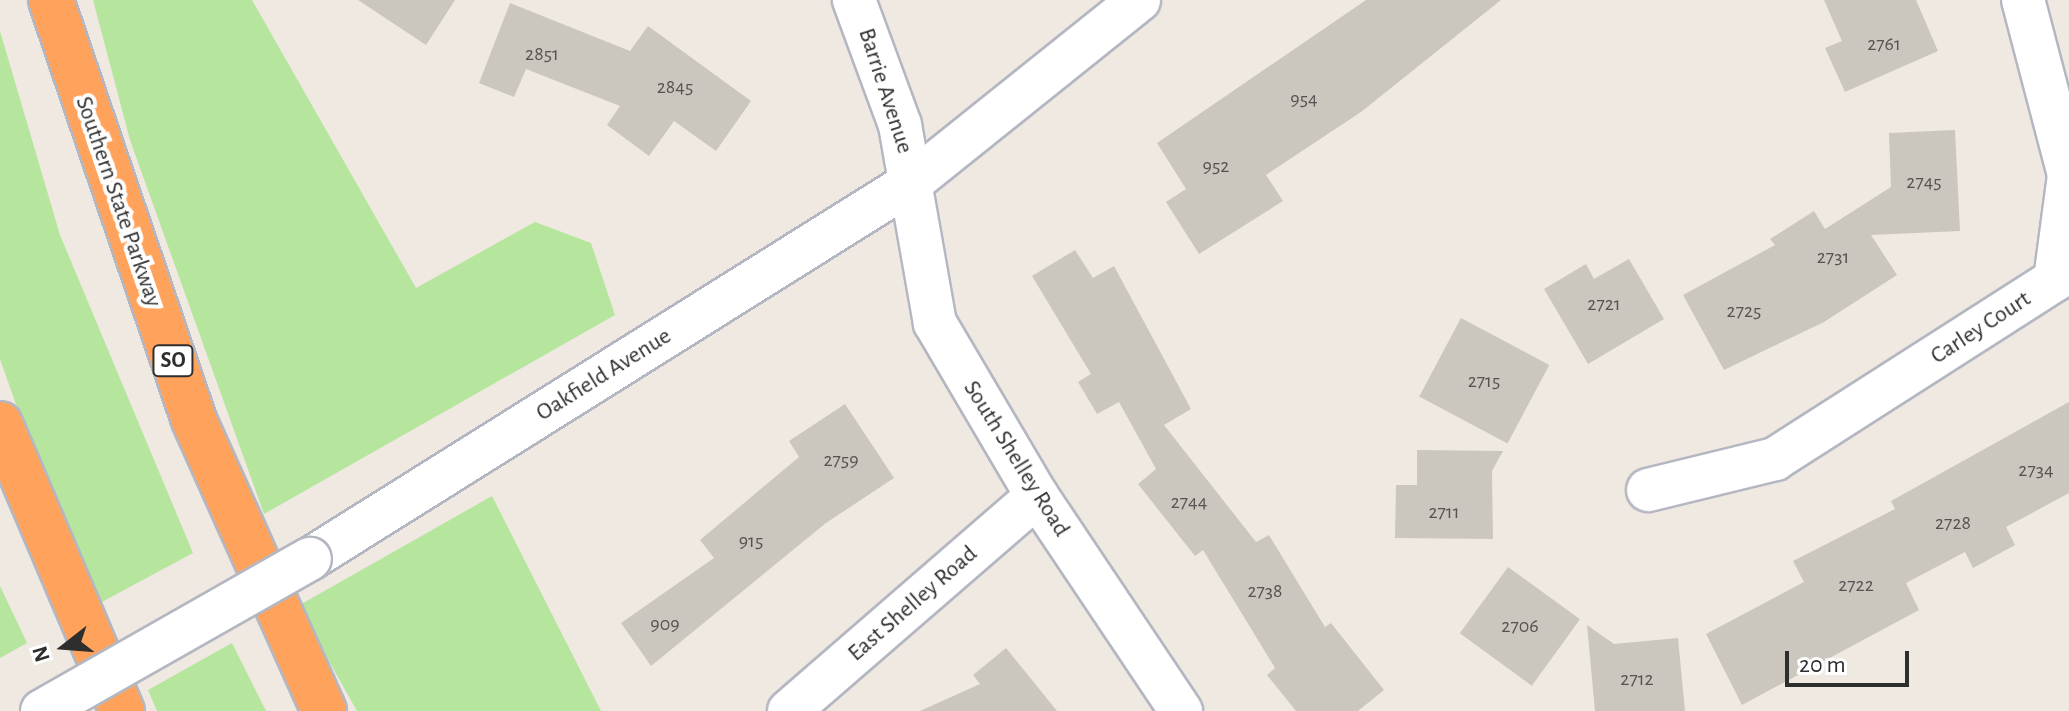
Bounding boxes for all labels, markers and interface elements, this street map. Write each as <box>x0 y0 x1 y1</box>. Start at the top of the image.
street label: Barrie Avenue <box>851 25 919 157</box>
house number: 2761 <box>1867 32 1901 56</box>
house number: 2851 <box>525 42 559 66</box>
house number: 2845 <box>657 75 693 99</box>
house number: 954 <box>1290 87 1318 111</box>
street label: Southern State Parkway <box>68 93 168 311</box>
house number: 952 <box>1203 154 1229 178</box>
house number: 2745 <box>1906 170 1942 194</box>
house number: 2731 <box>1817 245 1849 269</box>
street label: Carley Court <box>1926 285 2036 371</box>
house number: 2721 <box>1587 292 1621 316</box>
house number: 2725 <box>1727 299 1761 323</box>
street label: Oakfield Avenue <box>531 322 677 428</box>
road number: SO <box>151 343 195 379</box>
house number: 2715 <box>1468 369 1500 393</box>
street label: South Shelley Road <box>957 376 1075 542</box>
house number: 2759 <box>823 448 859 472</box>
house number: 2734 <box>2018 458 2054 482</box>
house number: 2744 <box>1171 490 1207 514</box>
house number: 2711 <box>1428 500 1460 524</box>
house number: 2728 <box>1935 511 1971 535</box>
house number: 915 <box>739 529 763 553</box>
street label: East Shelley Road <box>842 540 984 668</box>
house number: 2722 <box>1838 573 1874 597</box>
house number: 2738 <box>1247 579 1283 603</box>
north arrow <box>24 607 104 687</box>
house number: 909 <box>650 612 680 636</box>
house number: 2706 <box>1501 614 1539 638</box>
scale bar <box>1789 635 1913 685</box>
text: N <box>28 643 54 665</box>
text: 20 m <box>1799 653 1846 677</box>
house number: 2712 <box>1620 667 1654 691</box>

